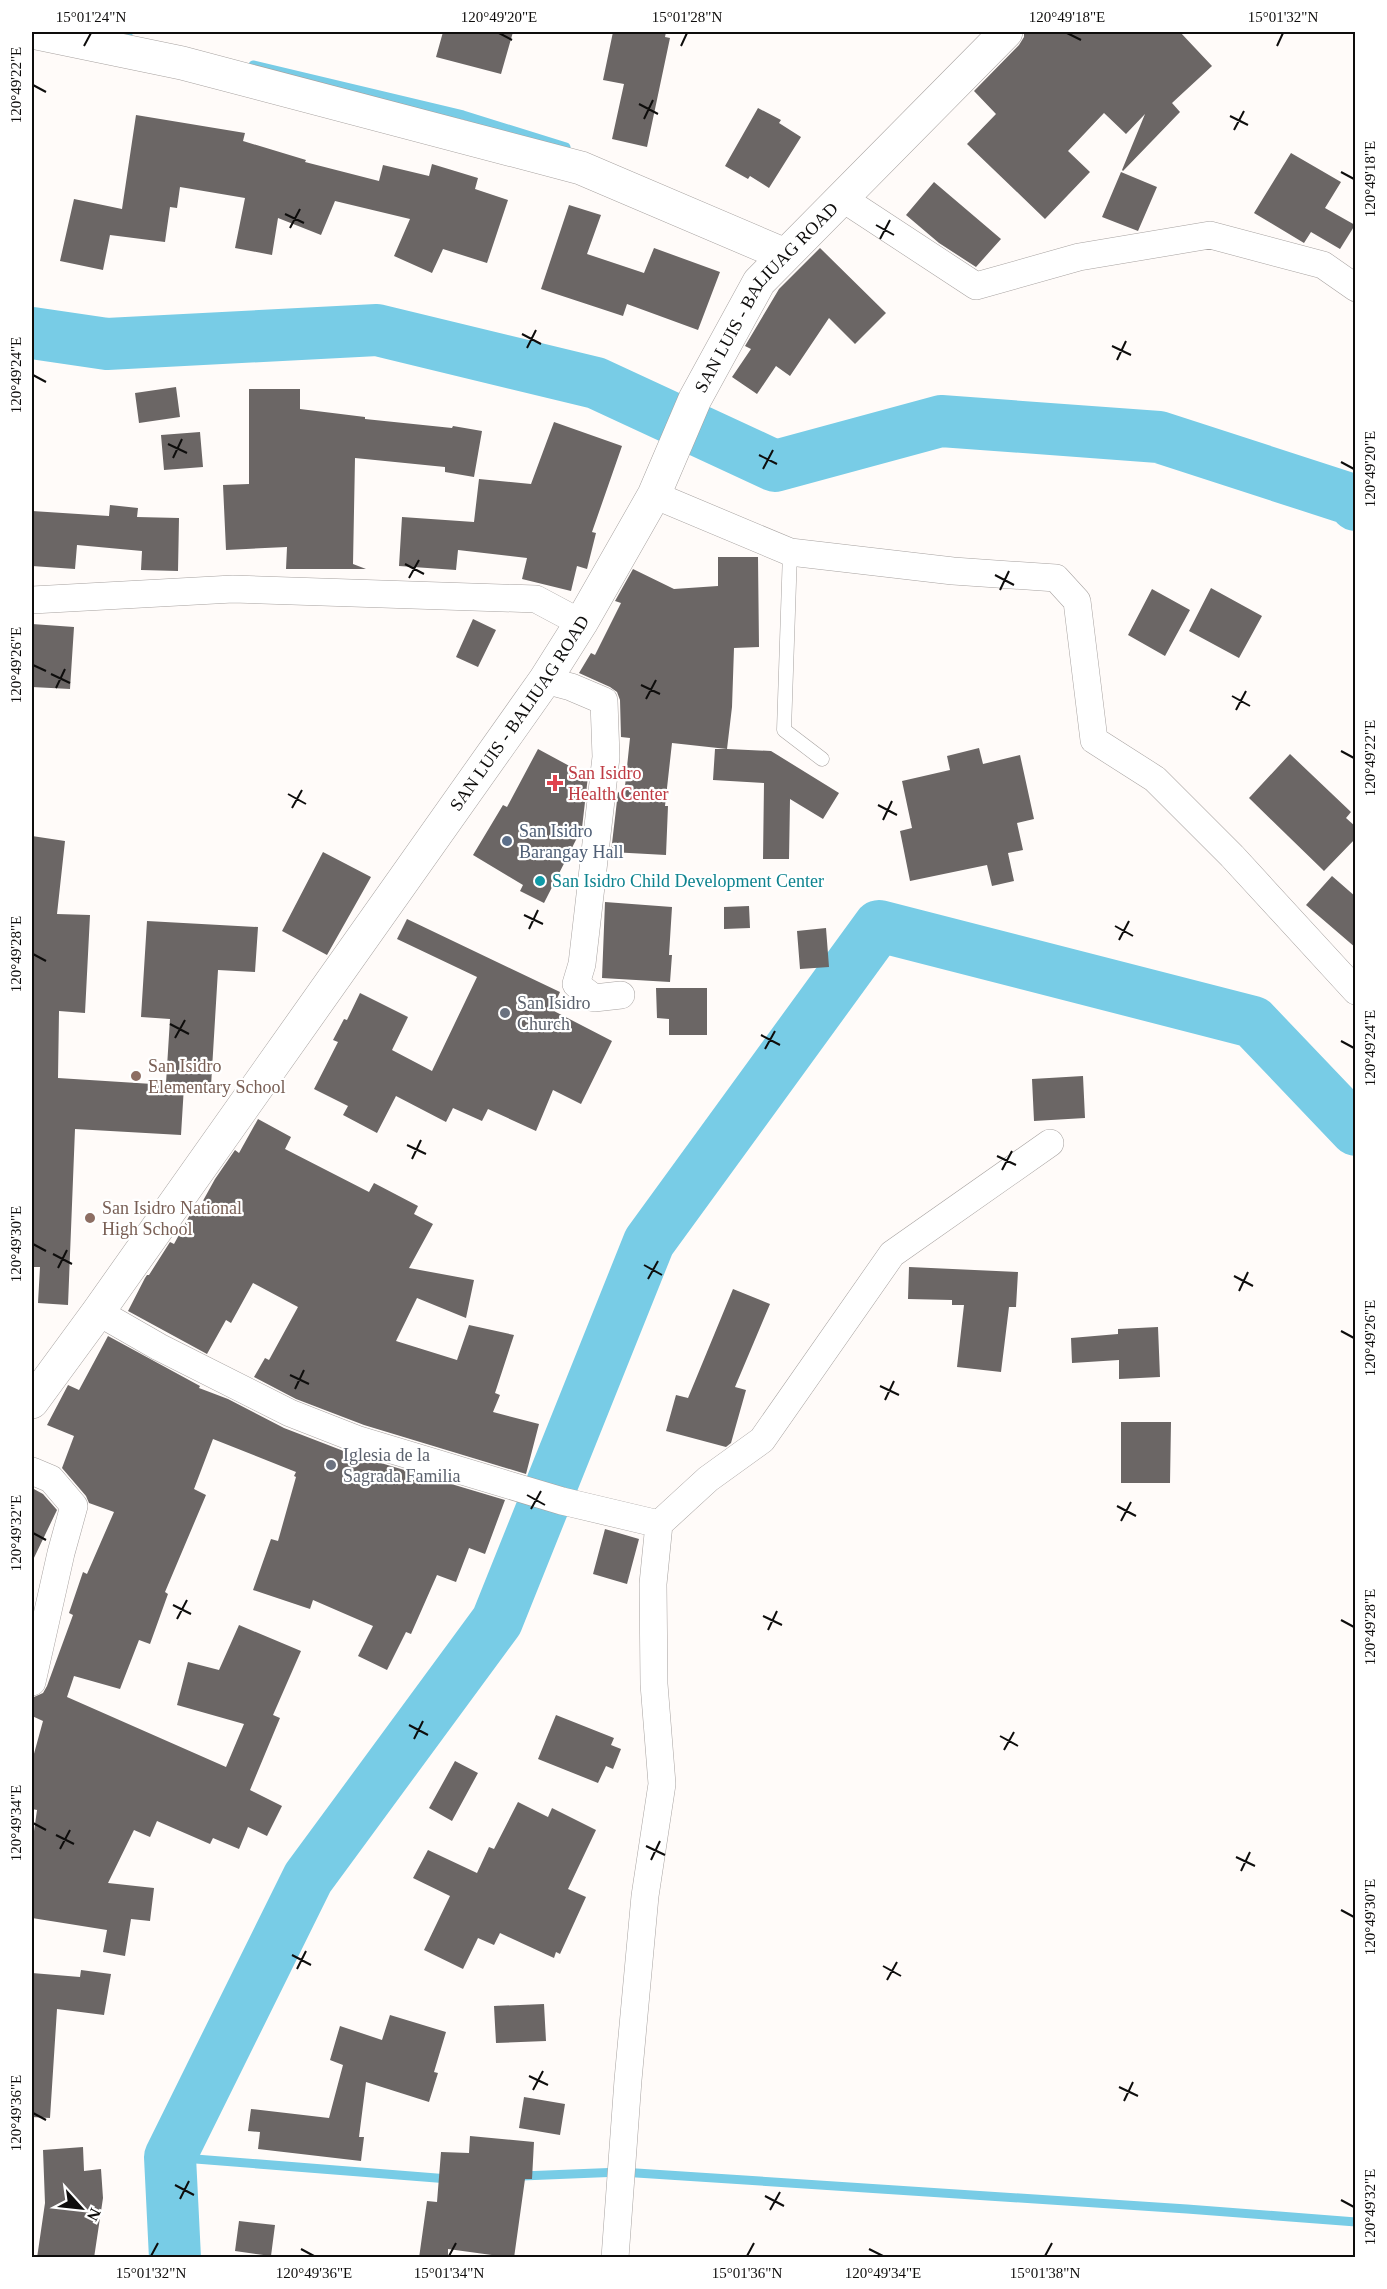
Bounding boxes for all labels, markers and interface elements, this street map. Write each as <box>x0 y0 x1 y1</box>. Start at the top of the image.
text: 15°01'24"N <box>56 9 126 25</box>
text: 120°49'20"E <box>461 9 537 25</box>
text: 15°01'28"N <box>652 9 722 25</box>
text: 120°49'18"E <box>1029 9 1105 25</box>
text: 15°01'32"N <box>1248 9 1318 25</box>
text: 120°49'22"E <box>8 47 24 123</box>
text: 120°49'18"E <box>1362 141 1378 217</box>
street label: SAN LUIS - BALIUAG ROAD <box>691 198 842 396</box>
text: 120°49'24"E <box>8 337 24 413</box>
text: 120°49'20"E <box>1362 431 1378 507</box>
street label: SAN LUIS - BALIUAG ROAD <box>446 612 593 815</box>
text: 120°49'26"E <box>8 627 24 703</box>
text: 120°49'22"E <box>1362 720 1378 796</box>
place label: San Isidro Health Center <box>568 763 668 804</box>
marker: San Isidro Health Center <box>546 774 564 792</box>
place label: San Isidro Barangay Hall <box>519 821 623 862</box>
marker: San Isidro Barangay Hall <box>500 834 514 848</box>
place label: San Isidro Child Development Center <box>552 871 824 891</box>
marker: San Isidro Child Development Center <box>533 874 547 888</box>
text: 120°49'28"E <box>8 916 24 992</box>
place label: San Isidro Church <box>517 993 591 1034</box>
marker: San Isidro Church <box>498 1006 512 1020</box>
text: 120°49'24"E <box>1362 1010 1378 1086</box>
place label: San Isidro Elementary School <box>148 1056 285 1097</box>
marker: San Isidro Elementary School <box>129 1069 143 1083</box>
place label: San Isidro National High School <box>102 1198 242 1239</box>
text: 120°49'30"E <box>8 1206 24 1282</box>
marker: San Isidro National High School <box>83 1211 97 1225</box>
text: 120°49'26"E <box>1362 1300 1378 1376</box>
place label: Iglesia de la Sagrada Familia <box>343 1445 460 1486</box>
marker: Iglesia de la Sagrada Familia <box>324 1458 338 1472</box>
text: 120°49'32"E <box>8 1495 24 1571</box>
text: 120°49'28"E <box>1362 1589 1378 1665</box>
text: 120°49'34"E <box>8 1785 24 1861</box>
text: 120°49'30"E <box>1362 1879 1378 1955</box>
text: 120°49'36"E <box>8 2075 24 2151</box>
text: 120°49'32"E <box>1362 2169 1378 2245</box>
north arrow <box>51 2178 111 2238</box>
text: N <box>84 2206 104 2224</box>
text: 15°01'32"N <box>116 2265 186 2281</box>
text: 120°49'36"E <box>276 2265 352 2281</box>
text: 15°01'34"N <box>414 2265 484 2281</box>
text: 15°01'36"N <box>712 2265 782 2281</box>
text: 120°49'34"E <box>845 2265 921 2281</box>
text: 15°01'38"N <box>1010 2265 1080 2281</box>

